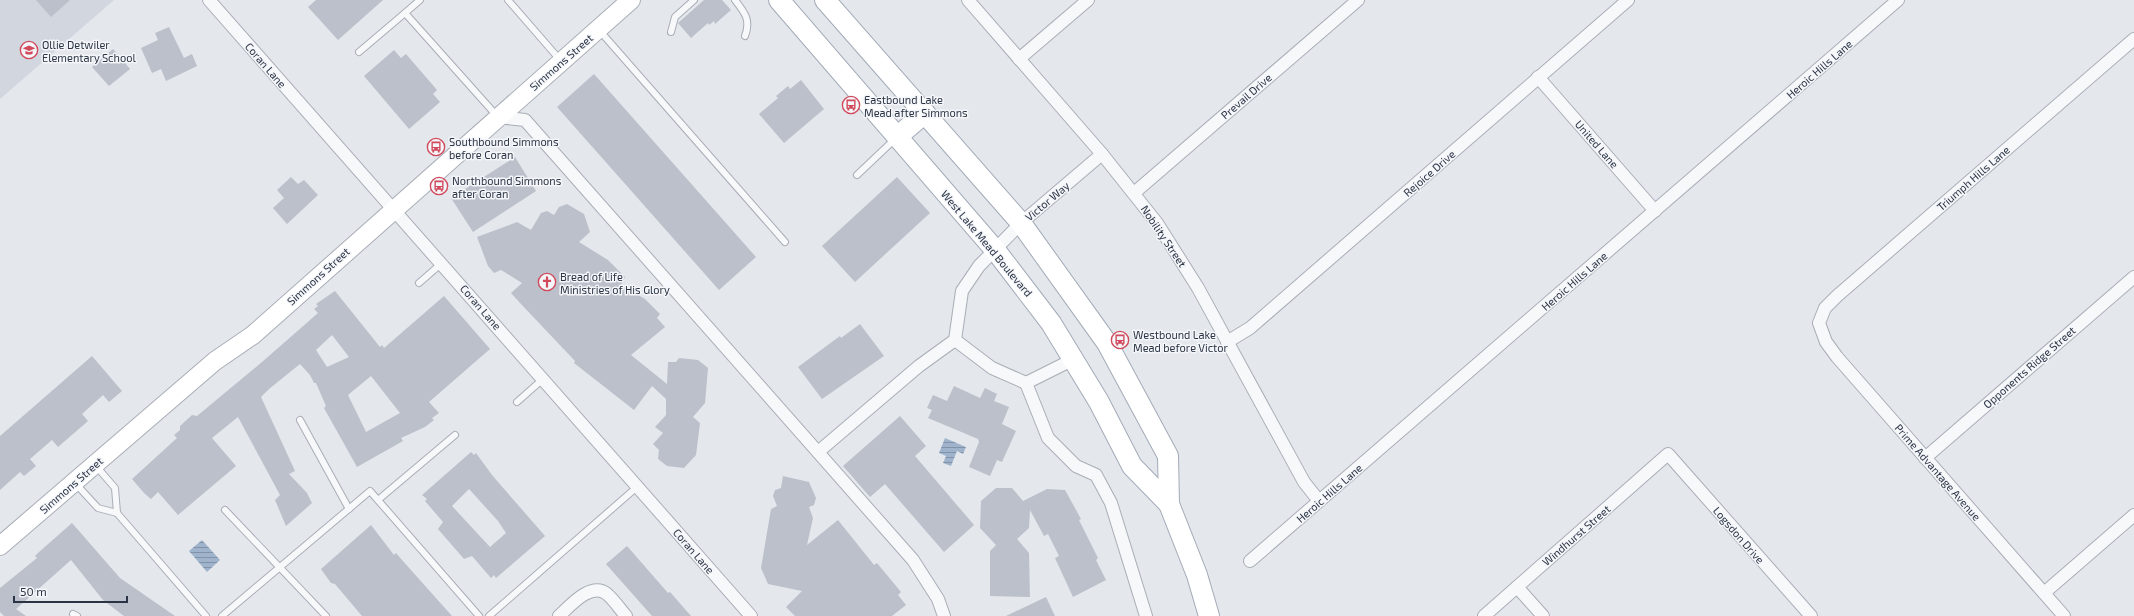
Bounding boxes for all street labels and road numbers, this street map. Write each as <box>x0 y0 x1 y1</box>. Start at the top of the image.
street label: Simmons Street <box>527 31 595 93</box>
street label: Heroic Hills Lane <box>1783 37 1855 101</box>
street label: Coran Lane <box>243 40 289 90</box>
street label: Prevail Drive <box>1218 70 1274 121</box>
street label: United Lane <box>1573 117 1621 171</box>
street label: Triumph Hills Lane <box>1934 143 2012 213</box>
street label: Rejoice Drive <box>1401 147 1458 200</box>
street label: Victor Way <box>1022 179 1072 223</box>
street label: West Lake Mead Boulevard <box>939 187 1035 299</box>
street label: Nobility Street <box>1139 203 1189 269</box>
street label: Simmons Street <box>284 245 352 307</box>
street label: Heroic Hills Lane <box>1538 249 1610 313</box>
street label: Coran Lane <box>458 282 504 332</box>
street label: Opponents Ridge Street <box>1980 323 2078 411</box>
street label: Prime Advantage Avenue <box>1892 421 1984 523</box>
street label: Simmons Street <box>37 454 105 516</box>
street label: Heroic Hills Lane <box>1293 461 1365 525</box>
street label: Windhurst Street <box>1539 502 1613 568</box>
street label: Logsdon Drive <box>1711 504 1767 566</box>
street label: Coran Lane <box>671 526 717 576</box>

